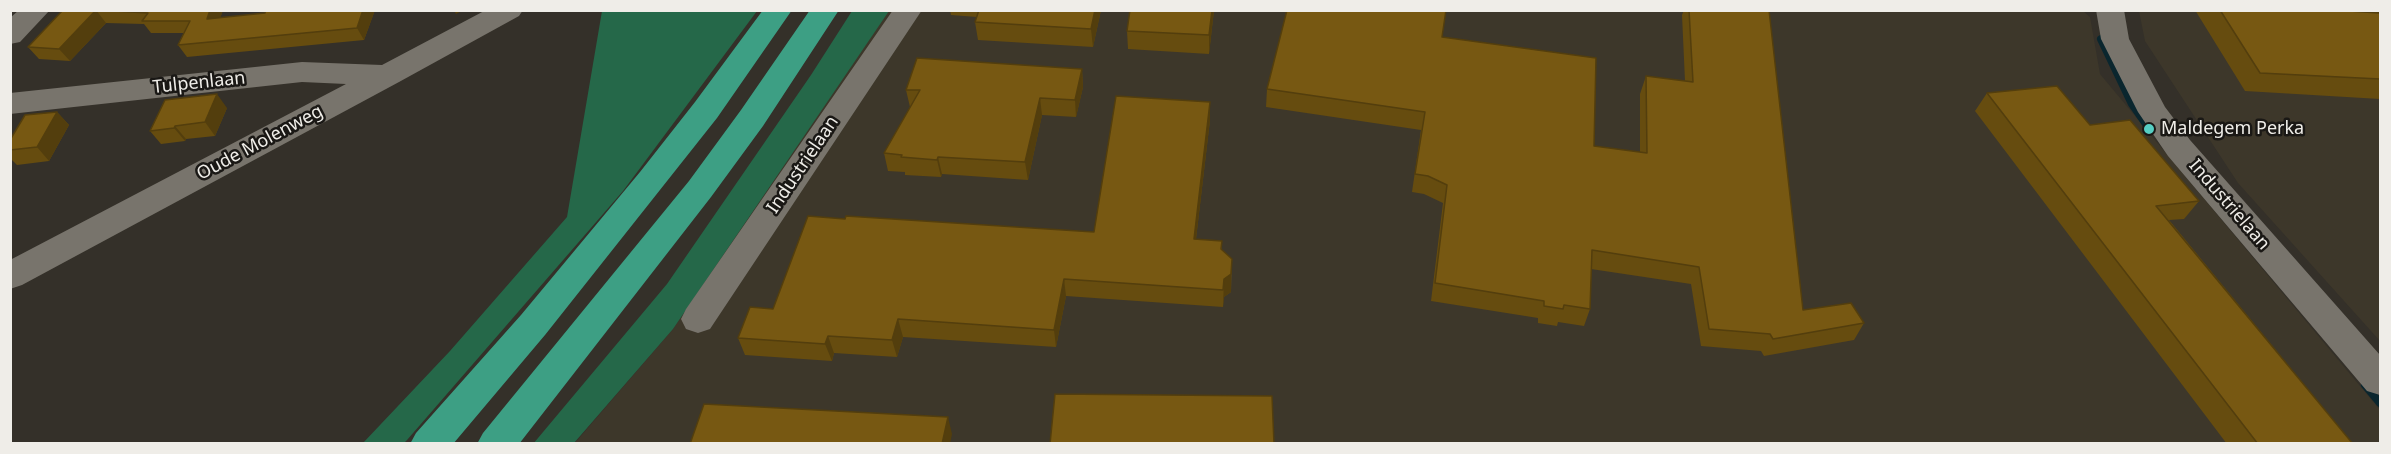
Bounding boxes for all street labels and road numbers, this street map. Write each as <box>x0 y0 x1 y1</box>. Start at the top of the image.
street label: Tulpenlaan <box>152 67 246 99</box>
street label: Oude Molenweg <box>193 101 327 185</box>
street label: Industrielaan <box>763 112 843 218</box>
street label: Industrielaan <box>2184 155 2274 255</box>

